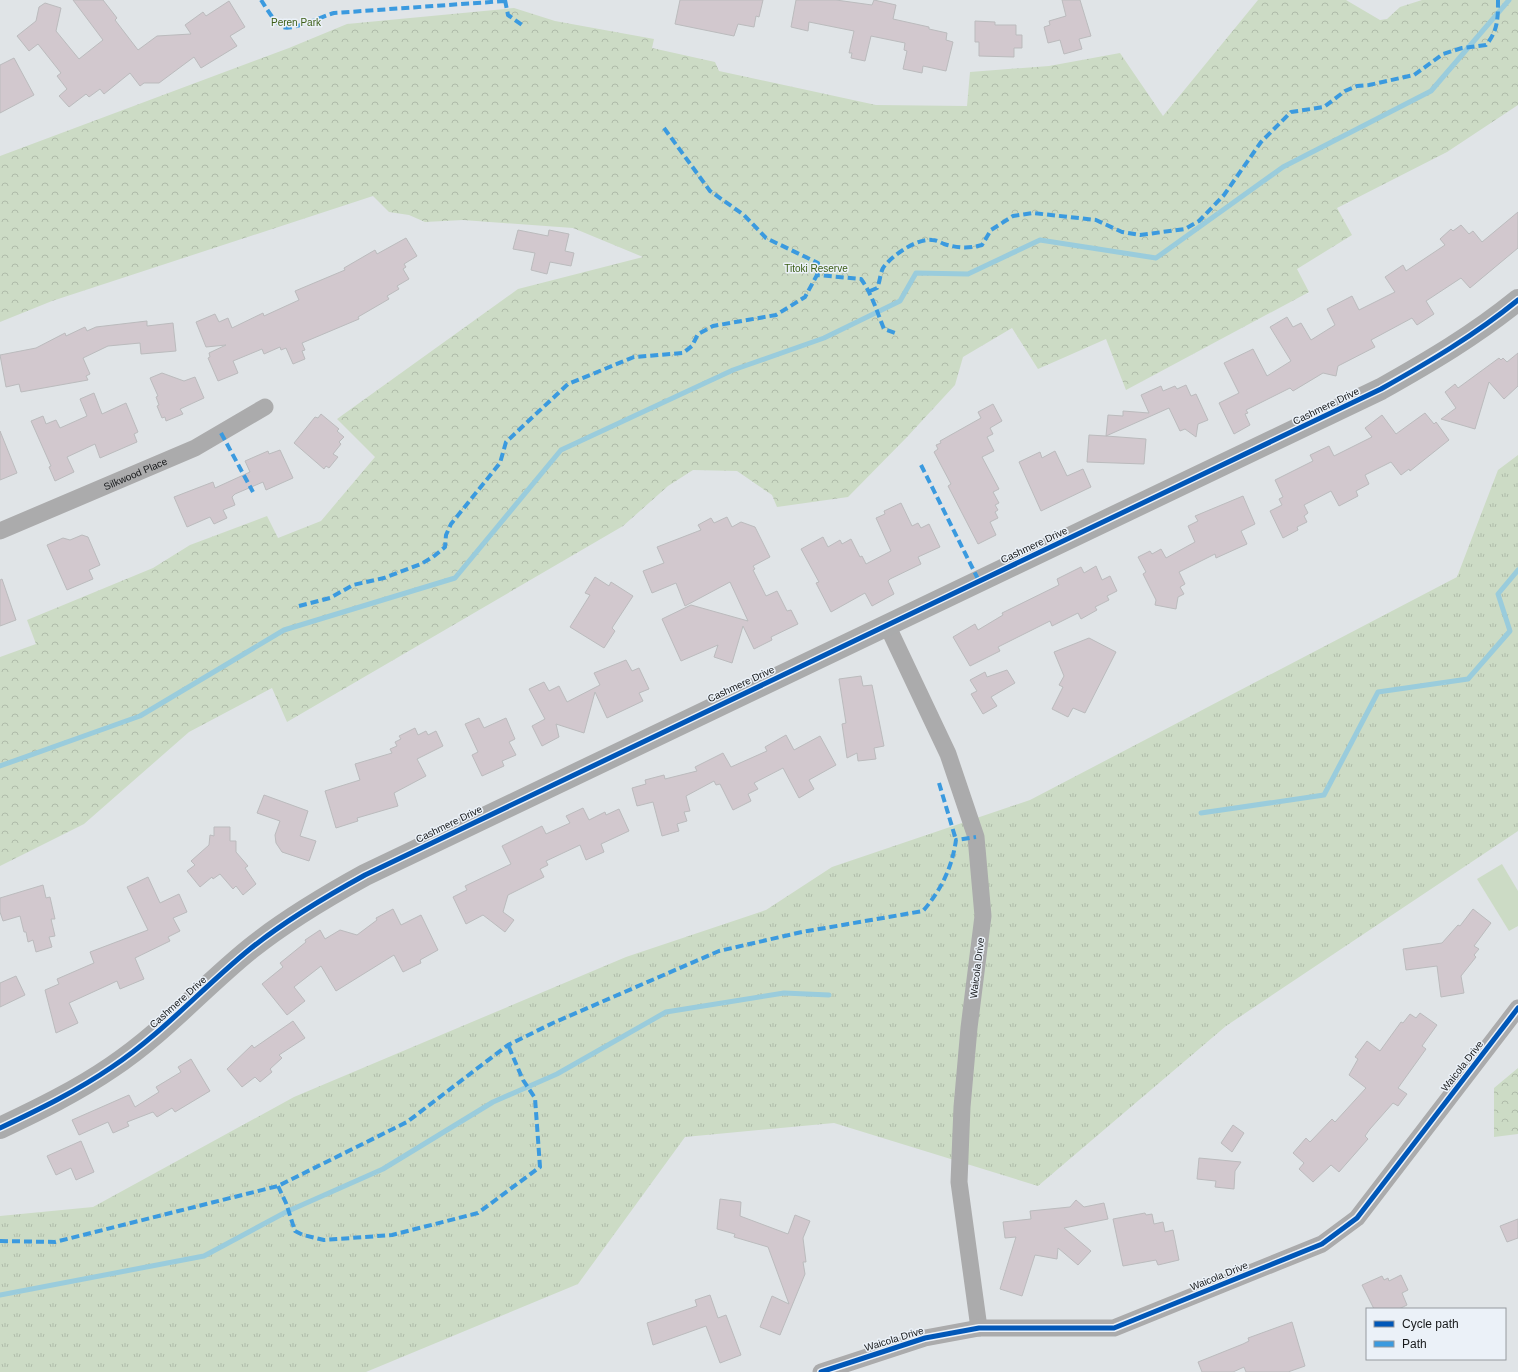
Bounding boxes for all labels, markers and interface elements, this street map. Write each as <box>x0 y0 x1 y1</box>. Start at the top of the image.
park label: Peren Park <box>271 17 322 28</box>
park label: Titoki Reserve <box>784 263 848 274</box>
street label: Cashmere Drive <box>1291 385 1361 427</box>
street label: Silkwood Place <box>102 455 169 492</box>
street label: Cashmere Drive <box>999 525 1069 565</box>
street label: Cashmere Drive <box>706 664 776 704</box>
street label: Cashmere Drive <box>414 803 484 845</box>
street label: Waicola Drive <box>968 936 986 999</box>
street label: Cashmere Drive <box>147 973 209 1030</box>
street label: Waicola Drive <box>1439 1038 1485 1094</box>
street label: Waicola Drive <box>1189 1259 1250 1293</box>
legend <box>1366 1308 1506 1360</box>
text: Cycle path <box>1402 1317 1459 1331</box>
street label: Waicola Drive <box>863 1325 925 1353</box>
text: Path <box>1402 1337 1427 1351</box>

